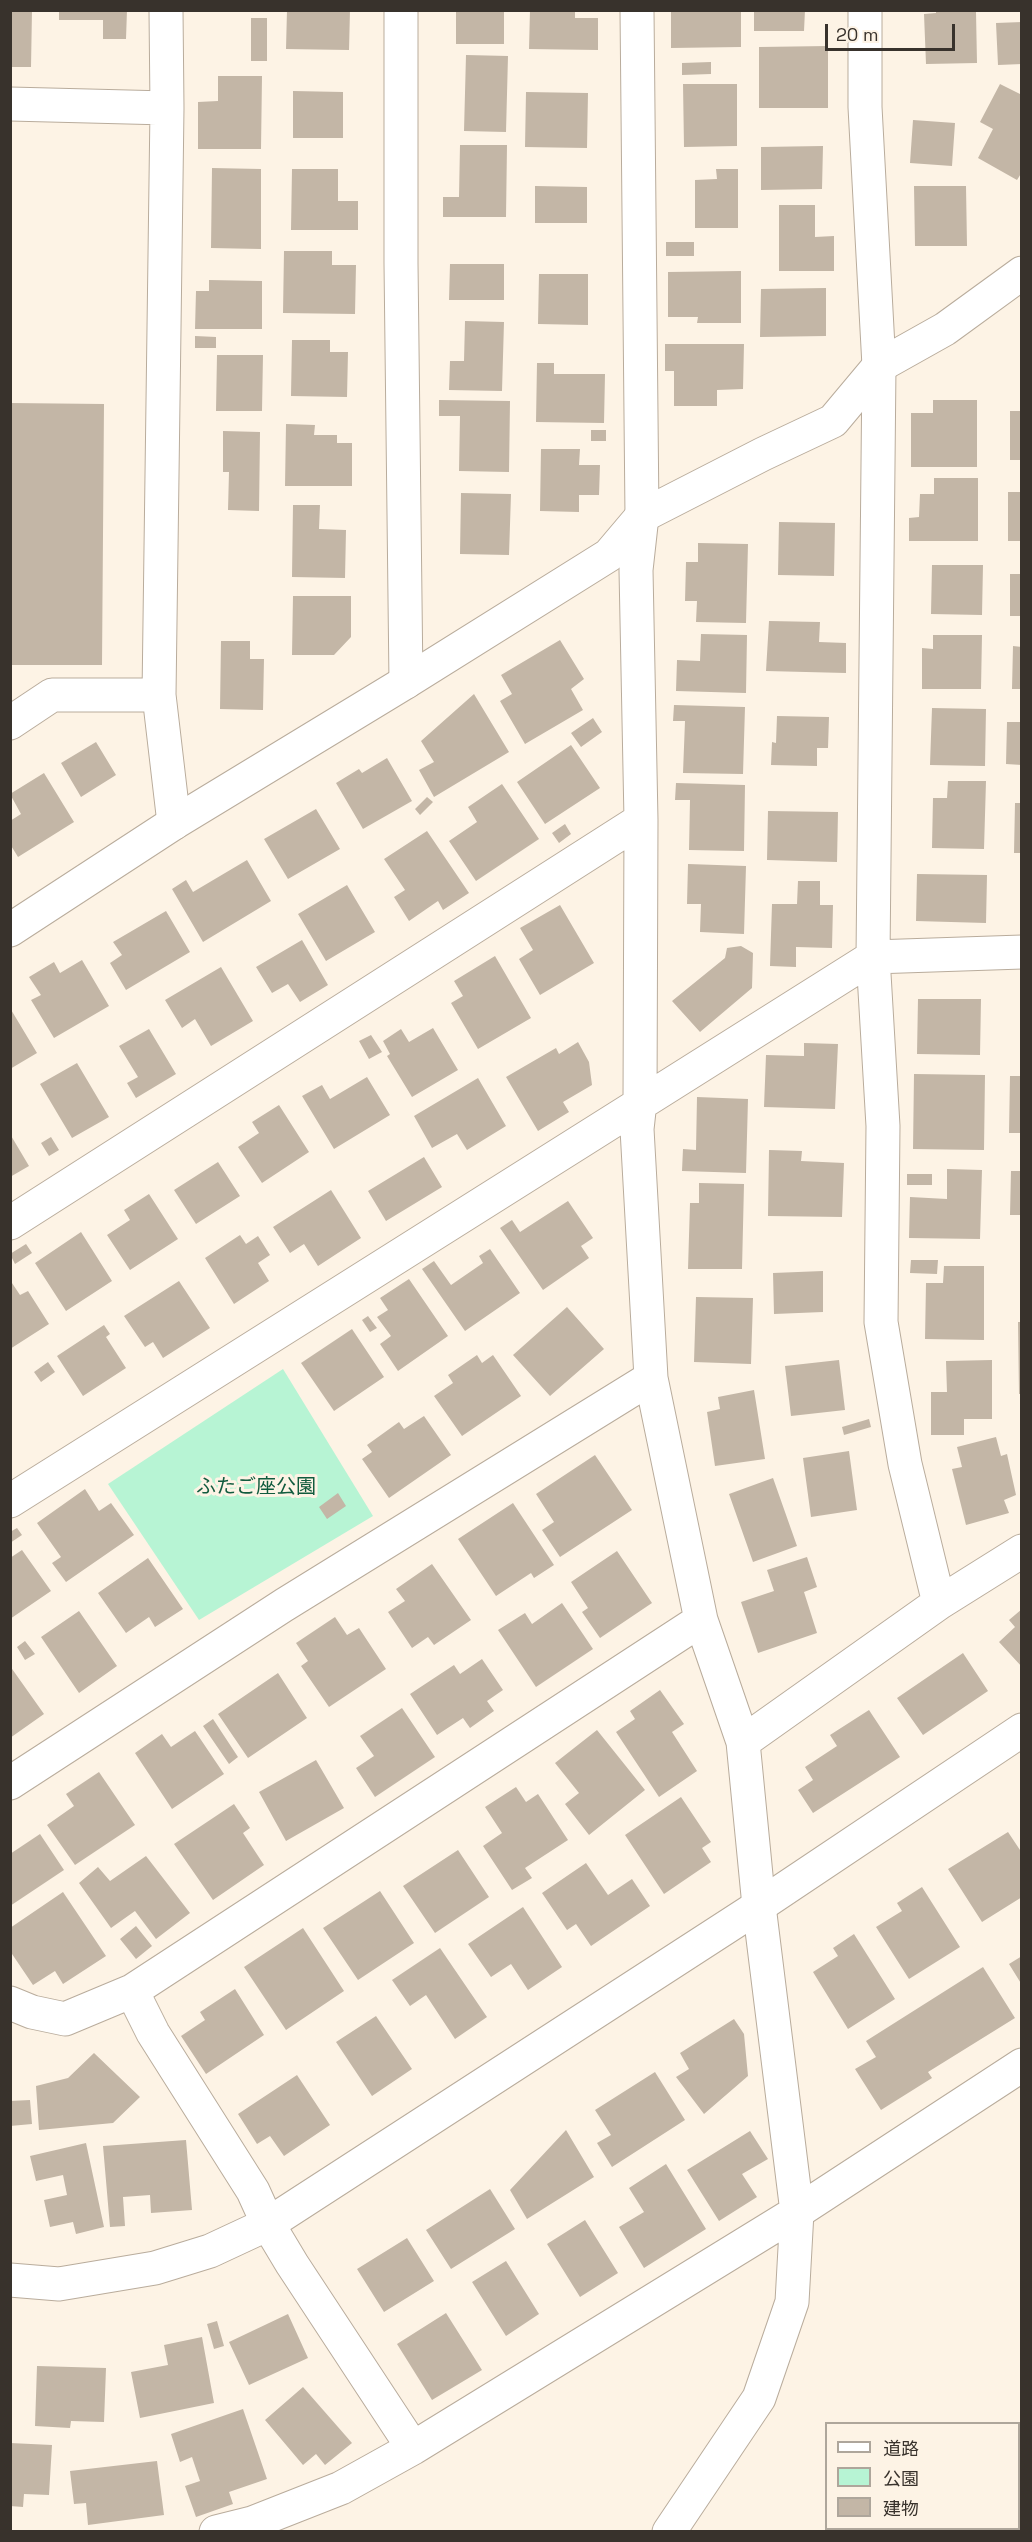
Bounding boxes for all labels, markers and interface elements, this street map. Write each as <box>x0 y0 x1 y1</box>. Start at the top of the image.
scale bar <box>828 12 958 50</box>
text: 20 m <box>836 23 879 46</box>
park label: ふたご座公園 <box>196 1476 316 1500</box>
legend <box>825 2422 1020 2530</box>
text: 道路 <box>883 2437 919 2460</box>
text: 公園 <box>883 2467 919 2490</box>
text: 建物 <box>883 2497 919 2520</box>

